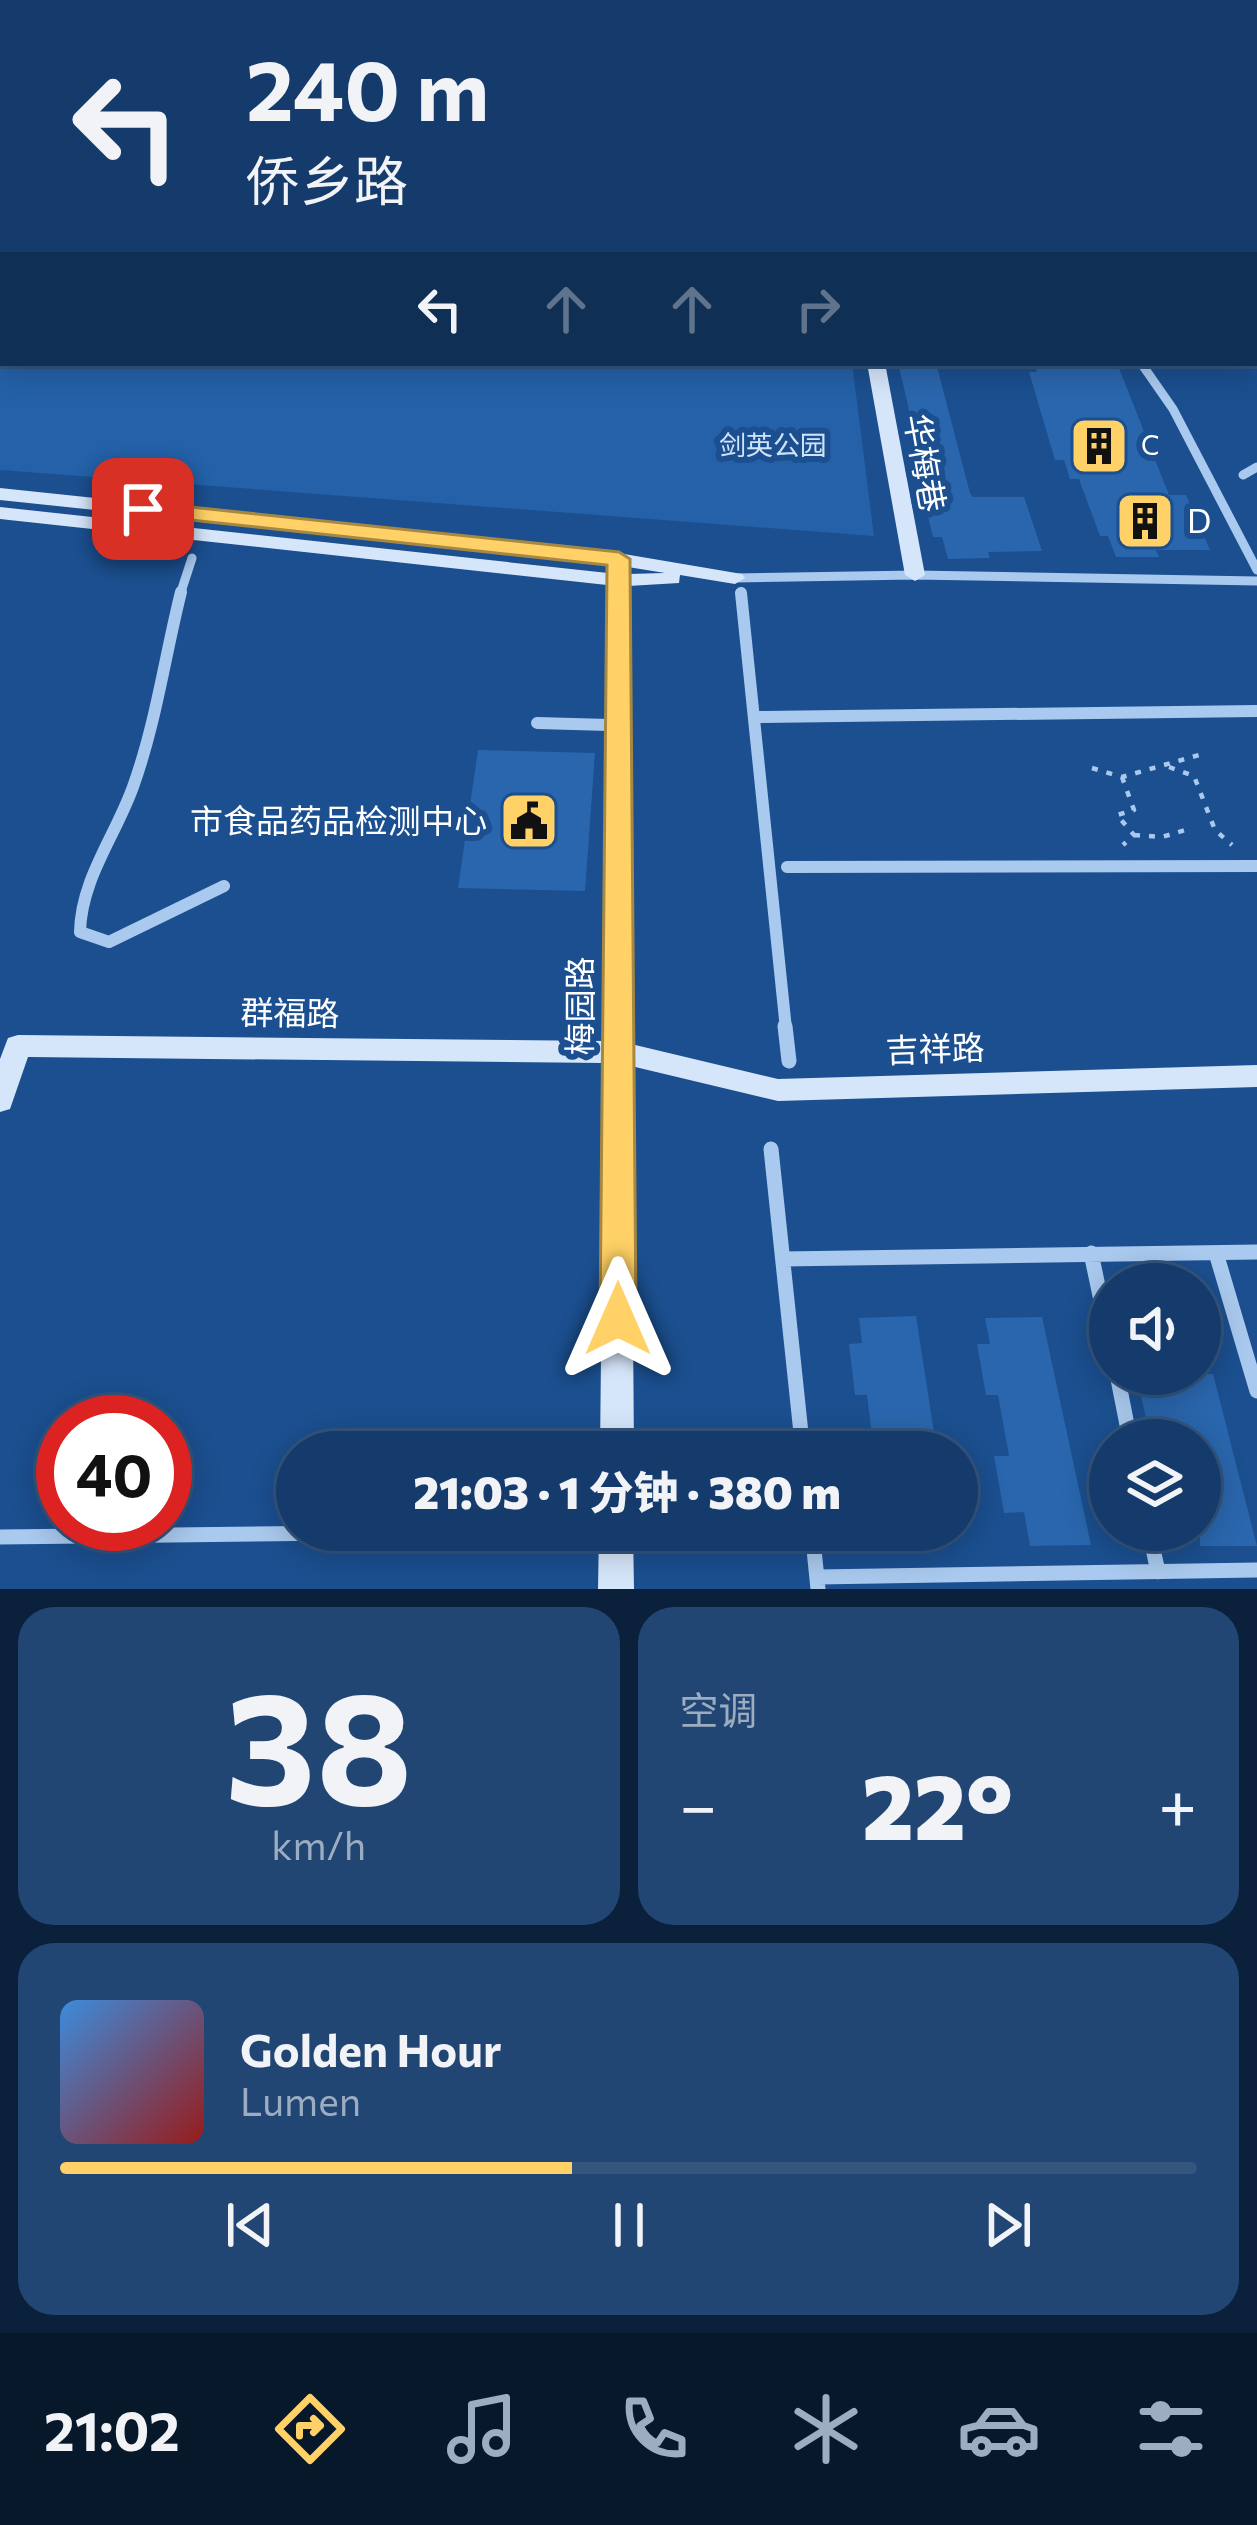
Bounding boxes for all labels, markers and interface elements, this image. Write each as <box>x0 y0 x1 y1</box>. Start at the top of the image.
text: 240 m <box>246 36 489 138</box>
icon: left <box>48 48 204 204</box>
text: 侨乡路 <box>246 146 408 212</box>
icon: left <box>407 276 473 342</box>
icon: ahead <box>533 276 599 342</box>
icon: ahead <box>659 276 725 342</box>
icon: right <box>785 276 851 342</box>
street label: 华梅巷 <box>898 410 955 515</box>
building icon: C <box>1068 415 1130 477</box>
park label: 剑英公园 <box>719 428 827 461</box>
place label: C <box>1141 428 1160 461</box>
pin <box>92 458 194 560</box>
icon: arrive <box>110 476 176 542</box>
building icon: D <box>1114 490 1176 552</box>
place label: D <box>1187 499 1211 540</box>
public building icon: 市食品药品检测中心 <box>498 790 560 852</box>
place label: 市食品药品检测中心 <box>190 799 487 840</box>
street label: 梅园路 <box>558 957 599 1056</box>
street label: 群福路 <box>240 990 340 1033</box>
street label: 吉祥路 <box>885 1025 985 1070</box>
position arrow <box>555 1256 681 1382</box>
map controls <box>1089 1263 1221 1551</box>
button: sound <box>1089 1263 1221 1395</box>
speed limit sign: 40 <box>36 1395 192 1551</box>
button: layers <box>1089 1419 1221 1551</box>
text: 21:03 · 1 分钟 · 380 m <box>413 1463 841 1518</box>
text: 38 <box>225 1646 412 1837</box>
text: 空调 <box>680 1685 758 1733</box>
text: 22° <box>862 1748 1013 1859</box>
text: − <box>680 1763 717 1844</box>
text: + <box>1158 1763 1197 1844</box>
text: km/h <box>271 1820 366 1868</box>
text: Golden Hour <box>240 2021 501 2076</box>
text: Lumen <box>240 2076 361 2124</box>
icon: previous <box>217 2192 283 2258</box>
icon: pause <box>596 2192 662 2258</box>
icon: next <box>975 2192 1041 2258</box>
icon: directions <box>268 2387 352 2471</box>
icon: music <box>440 2387 524 2471</box>
icon: phone <box>612 2387 696 2471</box>
icon: climate <box>784 2387 868 2471</box>
icon: car <box>957 2387 1041 2471</box>
icon: filters <box>1129 2387 1213 2471</box>
text: 21:02 <box>44 2396 180 2462</box>

